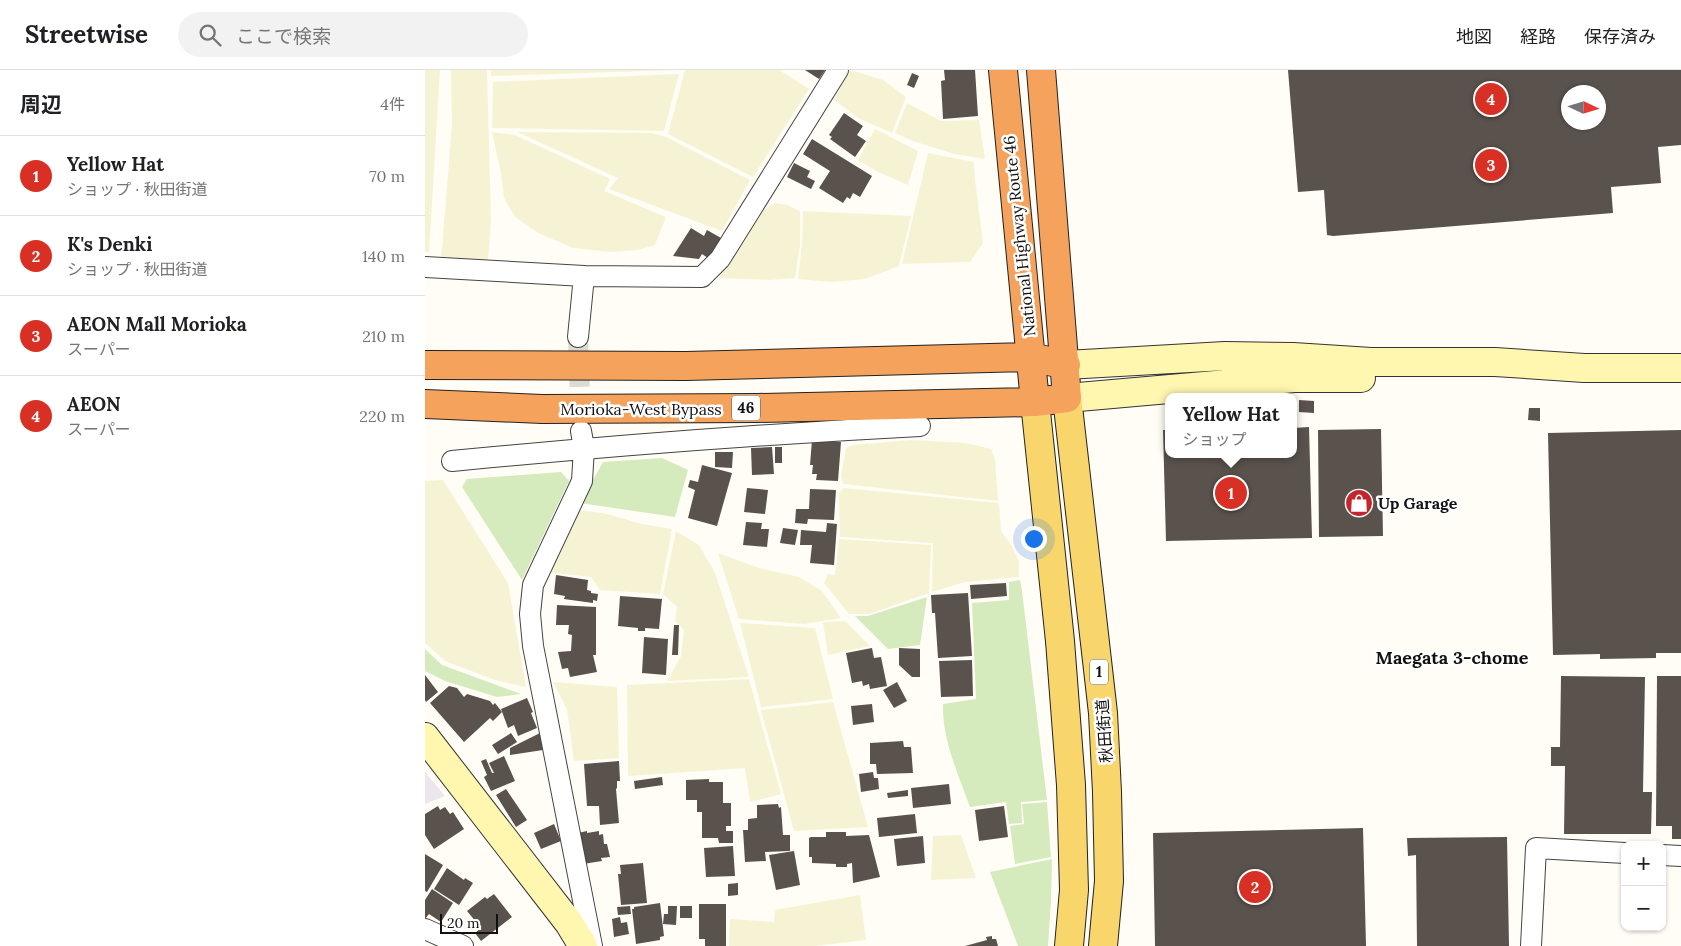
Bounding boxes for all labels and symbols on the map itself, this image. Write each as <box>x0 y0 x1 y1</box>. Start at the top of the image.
pin: 4 <box>1475 80 1507 118</box>
north arrow <box>1561 85 1606 130</box>
street label: National Highway Route 46 <box>999 135 1039 337</box>
pin: 3 <box>1475 146 1507 184</box>
road number: 46 <box>732 396 760 420</box>
street label: Morioka-West Bypass <box>560 399 722 419</box>
pin: 1 <box>1215 474 1247 512</box>
shop icon: Up Garage <box>1344 488 1374 518</box>
place label: Up Garage <box>1378 493 1458 513</box>
your location <box>1021 526 1047 552</box>
district label: Maegata 3-chome <box>1376 646 1529 669</box>
road number: 1 <box>1090 660 1108 684</box>
street label: 秋田街道 <box>1092 698 1116 764</box>
pin: 2 <box>1239 868 1271 906</box>
scale bar <box>440 911 497 934</box>

